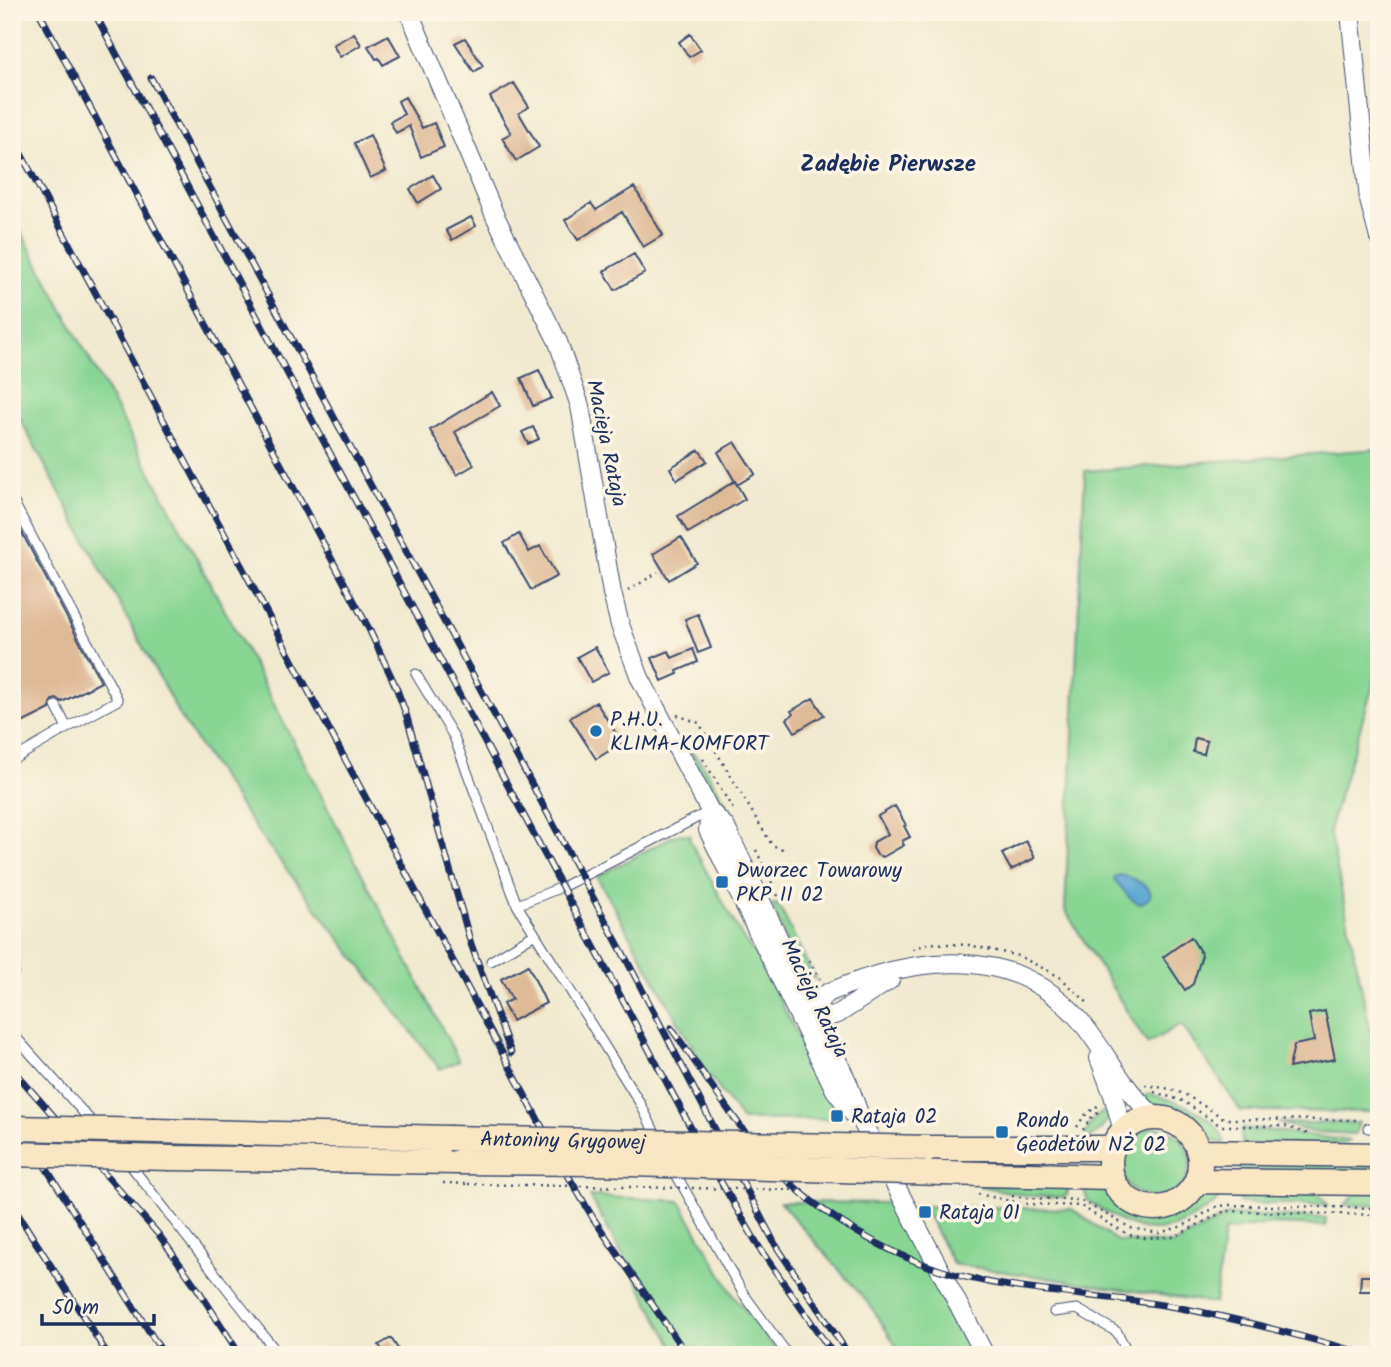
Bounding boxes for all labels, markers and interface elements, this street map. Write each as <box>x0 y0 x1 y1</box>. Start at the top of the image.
district label: Zadębie Pierwsze <box>800 147 976 183</box>
street label: Macieja Rataja <box>576 377 635 510</box>
place label: P.H.U. KLIMA-KOMFORT <box>610 704 770 761</box>
marker: P.H.U. KLIMA-KOMFORT <box>588 723 604 739</box>
place label: Dworzec Towarowy PKP II 02 <box>736 855 902 912</box>
marker: Dworzec Towarowy PKP II 02 <box>714 874 730 890</box>
street label: Macieja Rataja <box>771 933 857 1064</box>
place label: Rataja 02 <box>851 1101 937 1134</box>
place label: Rondo Geodetów NŻ 02 <box>1016 1105 1166 1162</box>
marker: Rataja 02 <box>829 1108 845 1124</box>
street label: Antoniny Grygowej <box>480 1124 647 1160</box>
marker: Rondo Geodetów NŻ 02 <box>994 1124 1010 1140</box>
place label: Rataja 01 <box>939 1197 1020 1230</box>
marker: Rataja 01 <box>917 1204 933 1220</box>
scale bar <box>42 1283 154 1327</box>
text: 50 m <box>52 1292 99 1325</box>

